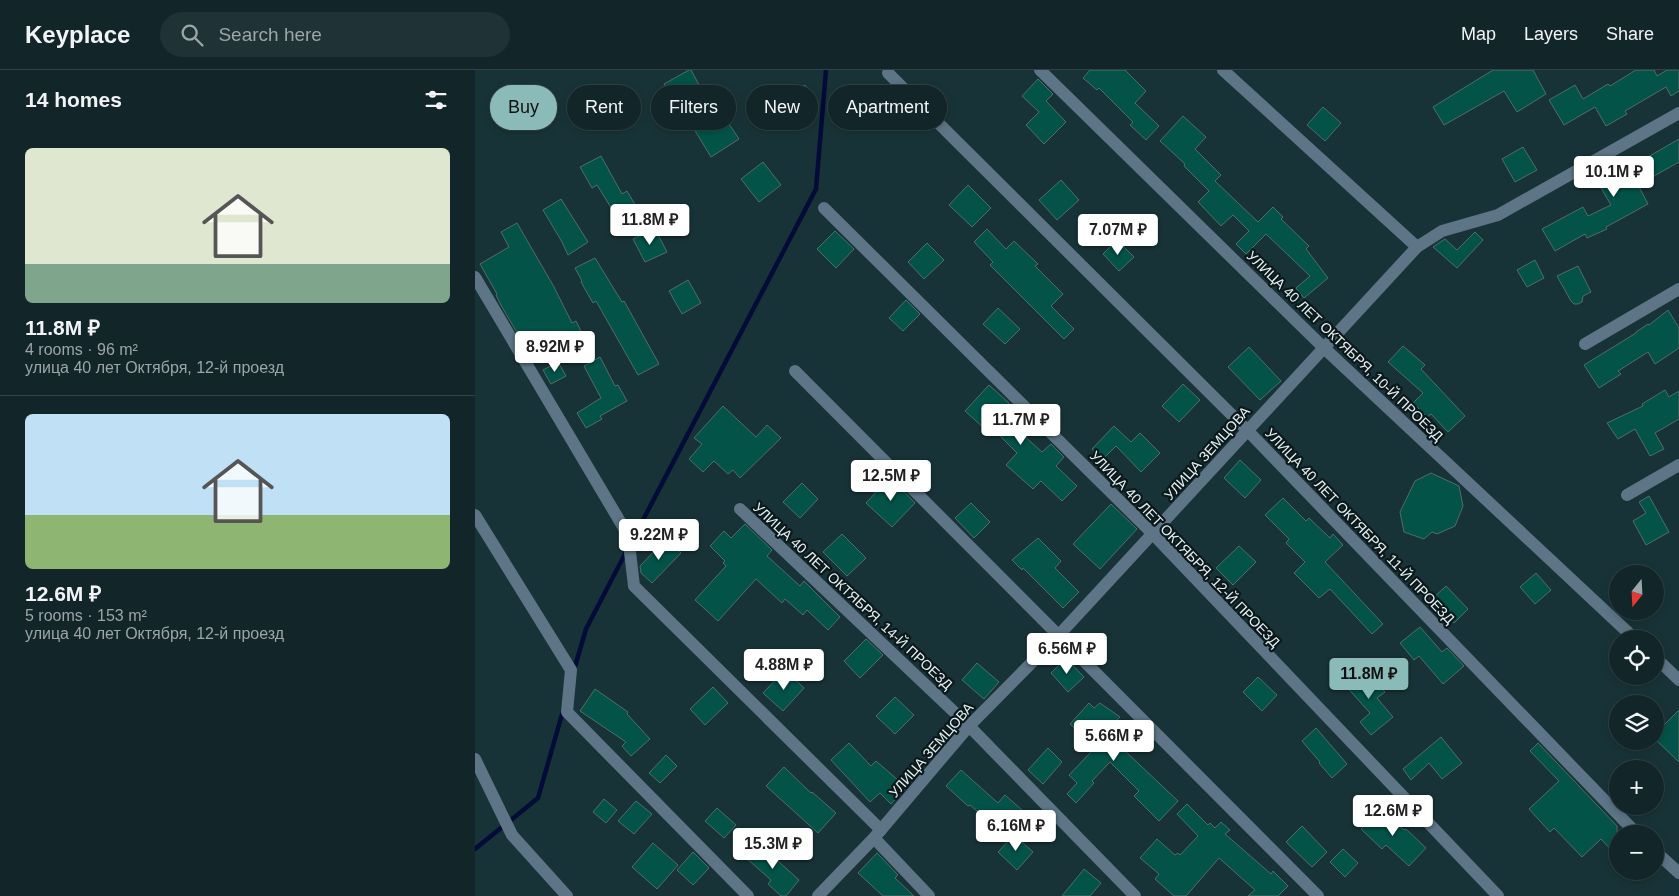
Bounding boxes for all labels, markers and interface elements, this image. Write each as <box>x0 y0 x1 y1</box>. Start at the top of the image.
search box <box>160 12 510 57</box>
text: Keyplace <box>25 21 130 48</box>
icon: search <box>178 21 206 49</box>
text: Search here <box>218 24 322 45</box>
text: Map <box>1461 24 1496 44</box>
text: Layers <box>1524 24 1578 44</box>
text: Share <box>1606 24 1654 44</box>
chip: Buy <box>490 85 557 130</box>
chip: Rent <box>567 85 641 130</box>
chip: Filters <box>651 85 736 130</box>
chip: New <box>746 85 818 130</box>
chip: Apartment <box>828 85 947 130</box>
icon: filters <box>422 86 450 114</box>
text: 14 homes <box>25 88 122 111</box>
pin: 10.1M ₽ <box>1568 156 1660 198</box>
text: 10.1M ₽ <box>1585 163 1643 180</box>
icon: home <box>193 181 283 271</box>
pin: 11.8M ₽ <box>604 204 696 246</box>
text: 11.8M ₽ <box>621 211 679 228</box>
pin: 7.07M ₽ <box>1072 214 1164 256</box>
text: 7.07M ₽ <box>1089 221 1147 238</box>
street label: УЛИЦА 40 ЛЕТ ОКТЯБРЯ, 10-Й ПРОЕЗД <box>1244 247 1447 445</box>
text: 11.8M ₽ <box>25 316 100 339</box>
pin: 8.92M ₽ <box>509 330 601 373</box>
text: 8.92M ₽ <box>526 338 584 355</box>
text: 4 rooms · 96 m² <box>25 341 138 358</box>
text: улица 40 лет Октября, 12-й проезд <box>25 359 284 376</box>
street label: УЛИЦА ЗЕМЦОВА <box>1161 403 1253 503</box>
pin: 11.7M ₽ <box>975 404 1067 446</box>
text: 11.7M ₽ <box>992 411 1050 428</box>
street label: УЛИЦА 40 ЛЕТ ОКТЯБРЯ, 11-Й ПРОЕЗД <box>1262 424 1459 627</box>
icon: home <box>193 446 283 536</box>
street label: УЛИЦА 40 ЛЕТ ОКТЯБРЯ, 12-Й ПРОЕЗД <box>1087 447 1284 651</box>
pin: 12.5M ₽ <box>845 460 937 502</box>
text: 12.5M ₽ <box>862 467 920 484</box>
street label: УЛИЦА 40 ЛЕТ ОКТЯБРЯ, 14-Й ПРОЕЗД <box>750 499 957 693</box>
pin: 9.22M ₽ <box>613 518 705 561</box>
text: 9.22M ₽ <box>630 526 688 543</box>
north arrow <box>1609 565 1664 620</box>
map controls <box>1609 565 1664 880</box>
text: 12.6M ₽ <box>25 582 101 605</box>
text: 5 rooms · 153 m² <box>25 607 147 624</box>
text: улица 40 лет Октября, 12-й проезд <box>25 625 284 642</box>
button: locate <box>1609 630 1664 685</box>
pin: 6.56M ₽ <box>1021 632 1113 675</box>
text: 6.56M ₽ <box>1038 640 1096 657</box>
pin: 4.88M ₽ <box>738 648 830 691</box>
text: 4.88M ₽ <box>755 656 813 673</box>
pin: 11.8M ₽ <box>1323 658 1415 700</box>
text: 11.8M ₽ <box>1340 665 1398 682</box>
button: layers <box>1609 695 1664 750</box>
street label: УЛИЦА ЗЕМЦОВА <box>886 699 977 800</box>
pin: 5.66M ₽ <box>1068 720 1160 762</box>
text: 5.66M ₽ <box>1085 727 1143 744</box>
button: + <box>1609 760 1664 815</box>
pin: 12.6M ₽ <box>1347 794 1439 837</box>
text: 12.6M ₽ <box>1364 802 1422 819</box>
pin: 6.16M ₽ <box>970 810 1062 852</box>
text: 6.16M ₽ <box>987 817 1045 834</box>
button: − <box>1609 825 1664 880</box>
pin: 15.3M ₽ <box>727 828 819 870</box>
text: 15.3M ₽ <box>744 835 802 852</box>

